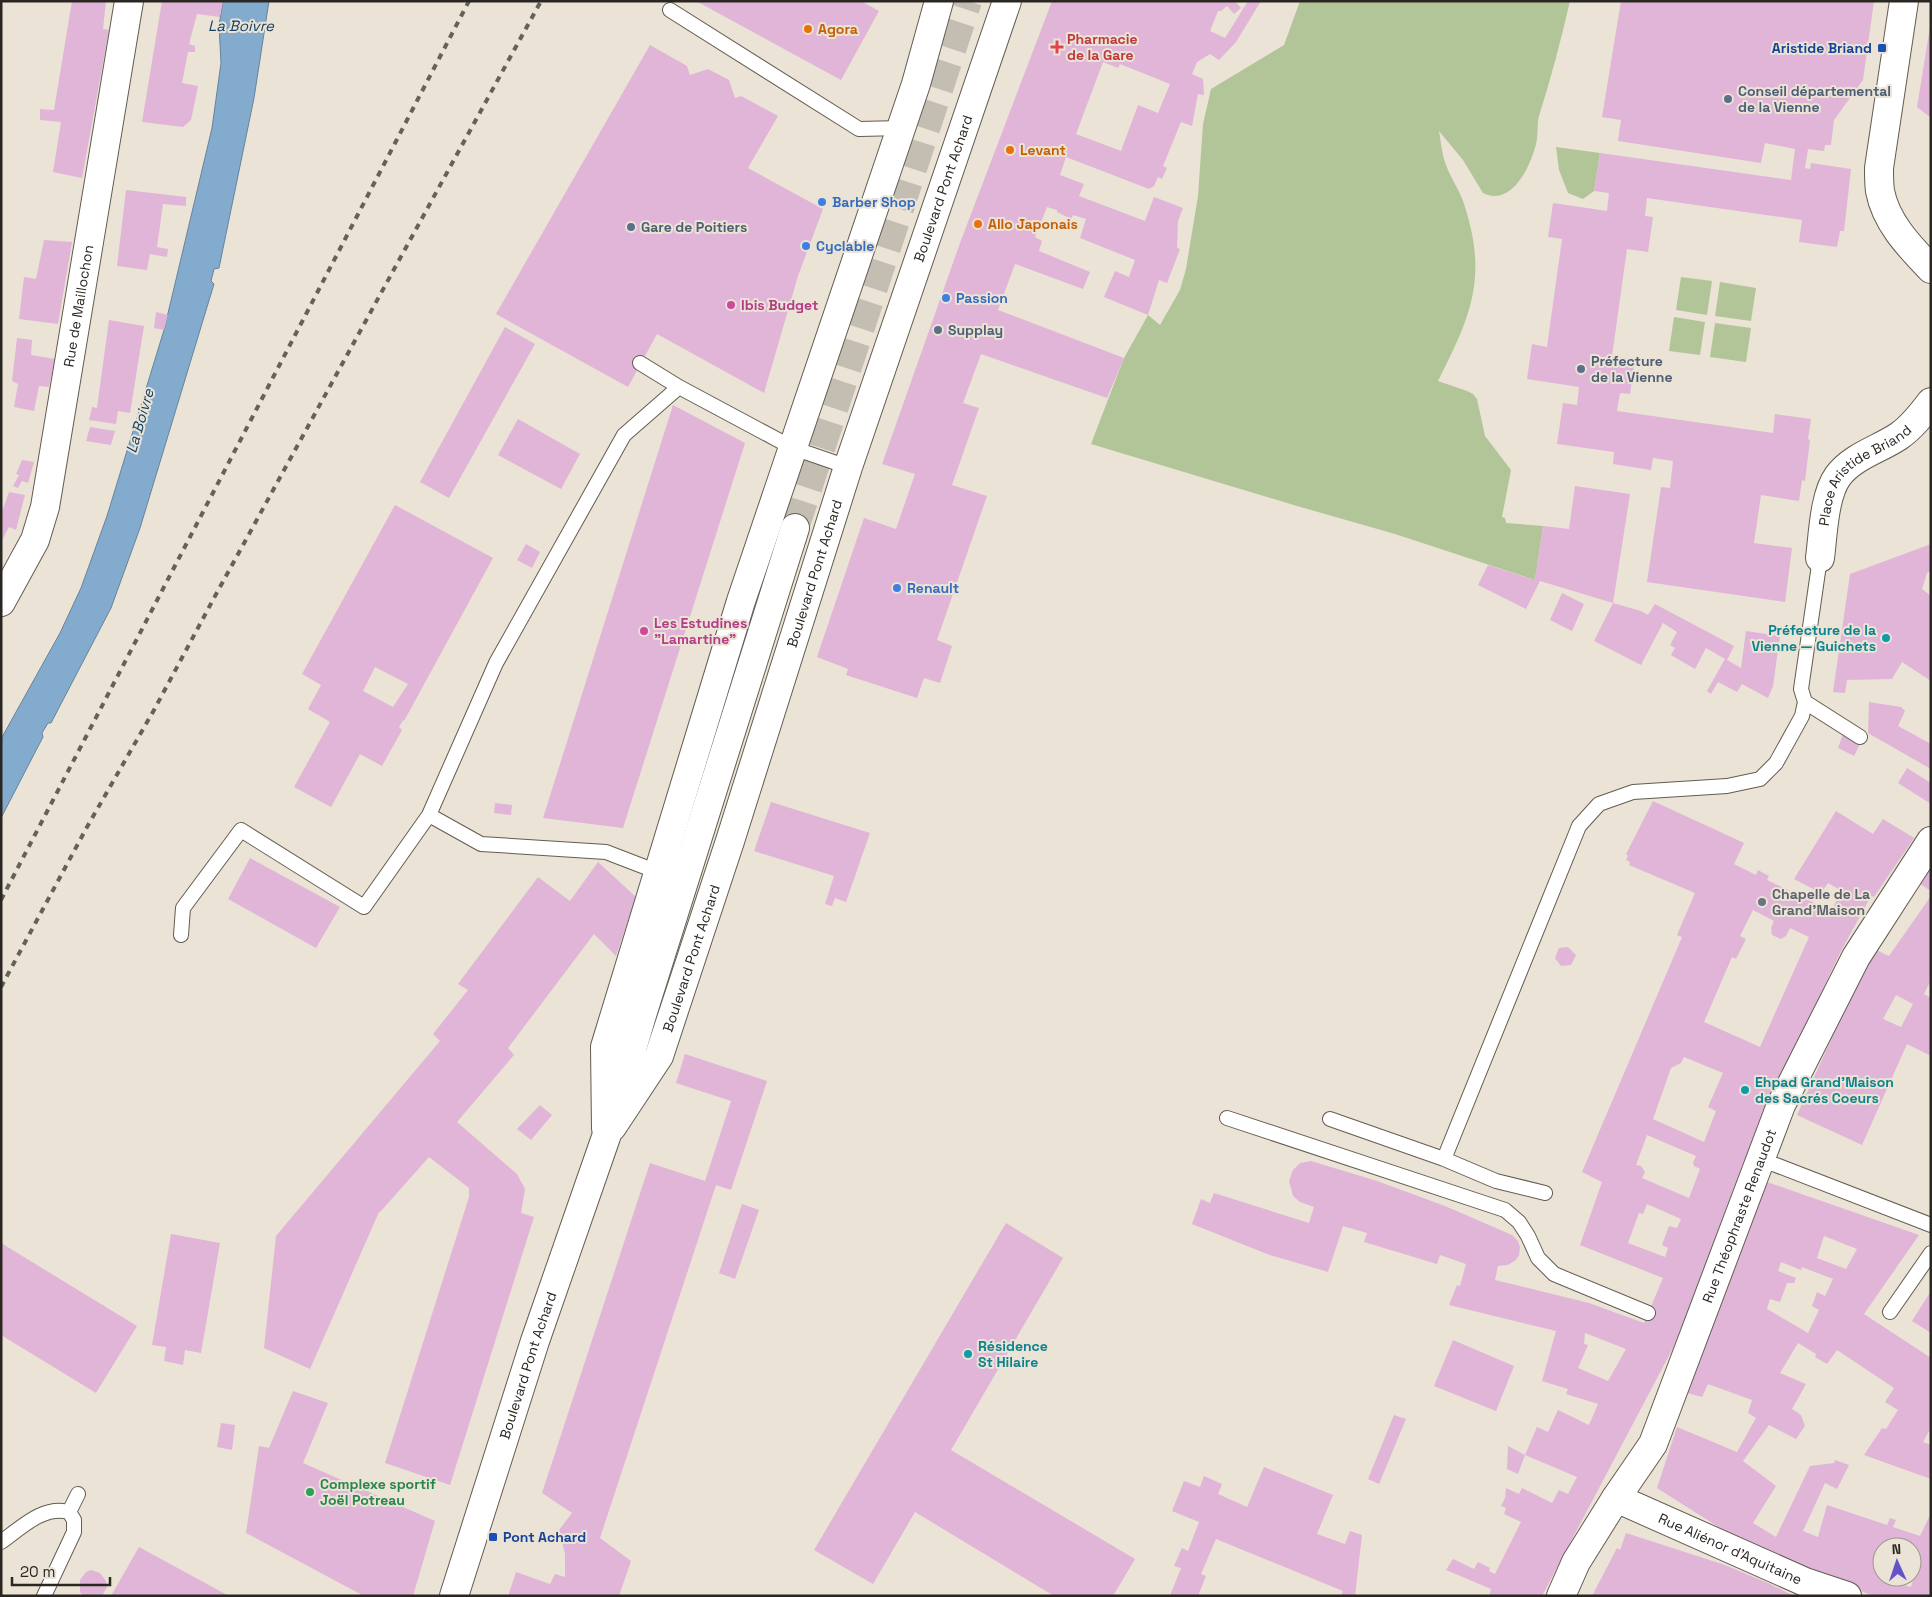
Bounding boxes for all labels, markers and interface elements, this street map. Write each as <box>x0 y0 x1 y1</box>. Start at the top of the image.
water label: La Boivre <box>208 16 275 35</box>
place label: Agora <box>818 20 858 38</box>
marker: Agora <box>802 23 814 35</box>
place label: Pharmacie de la Gare <box>1067 30 1138 64</box>
place label: Aristide Briand <box>1772 39 1872 57</box>
marker: Pharmacie de la Gare <box>1051 41 1063 53</box>
marker: Aristide Briand <box>1876 42 1888 54</box>
place label: Conseil départemental de la Vienne <box>1738 82 1891 116</box>
marker: Conseil départemental de la Vienne <box>1722 93 1734 105</box>
street label: Boulevard Pont Achard <box>910 113 976 264</box>
place label: Levant <box>1020 141 1066 159</box>
marker: Levant <box>1004 144 1016 156</box>
place label: Barber Shop <box>832 193 916 211</box>
marker: Barber Shop <box>816 196 828 208</box>
place label: Allo Japonais <box>988 215 1078 233</box>
place label: Gare de Poitiers <box>641 218 747 236</box>
marker: Allo Japonais <box>972 218 984 230</box>
marker: Gare de Poitiers <box>625 221 637 233</box>
place label: Cyclable <box>816 237 874 255</box>
marker: Cyclable <box>800 240 812 252</box>
street label: Rue de Maillochon <box>59 243 97 368</box>
place label: Passion <box>956 289 1008 307</box>
marker: Passion <box>940 292 952 304</box>
place label: Ibis Budget <box>741 296 818 314</box>
marker: Ibis Budget <box>725 299 737 311</box>
place label: Supplay <box>948 321 1003 339</box>
marker: Supplay <box>932 324 944 336</box>
place label: Préfecture de la Vienne <box>1591 352 1673 386</box>
marker: Préfecture de la Vienne <box>1575 363 1587 375</box>
water label: La Boivre <box>121 386 158 455</box>
street label: Place Aristide Briand <box>1815 421 1915 527</box>
street label: Boulevard Pont Achard <box>783 497 846 650</box>
place label: Renault <box>907 579 959 597</box>
marker: Renault <box>891 582 903 594</box>
place label: Les Estudines "Lamartine" <box>654 614 747 648</box>
place label: Préfecture de la Vienne — Guichets <box>1751 621 1876 655</box>
marker: Les Estudines "Lamartine" <box>638 625 650 637</box>
marker: Préfecture de la Vienne — Guichets <box>1880 632 1892 644</box>
street label: Boulevard Pont Achard <box>659 882 724 1034</box>
place label: Chapelle de La Grand'Maison <box>1772 885 1870 919</box>
marker: Chapelle de La Grand'Maison <box>1756 896 1768 908</box>
place label: Ehpad Grand'Maison des Sacrés Coeurs <box>1755 1073 1894 1107</box>
marker: Ehpad Grand'Maison des Sacrés Coeurs <box>1739 1084 1751 1096</box>
street label: Rue Théophraste Renaudot <box>1698 1126 1780 1305</box>
street label: Boulevard Pont Achard <box>495 1289 560 1441</box>
place label: Résidence St Hilaire <box>978 1337 1048 1371</box>
marker: Résidence St Hilaire <box>962 1348 974 1360</box>
place label: Complexe sportif Joël Potreau <box>320 1475 436 1509</box>
marker: Complexe sportif Joël Potreau <box>304 1486 316 1498</box>
street label: Rue Aliénor d'Aquitaine <box>1656 1509 1805 1589</box>
place label: Pont Achard <box>503 1528 586 1546</box>
marker: Pont Achard <box>487 1531 499 1543</box>
north arrow <box>1872 1537 1922 1587</box>
text: N <box>1891 1540 1901 1558</box>
scale bar <box>12 1554 110 1586</box>
text: 20 m <box>20 1562 55 1581</box>

